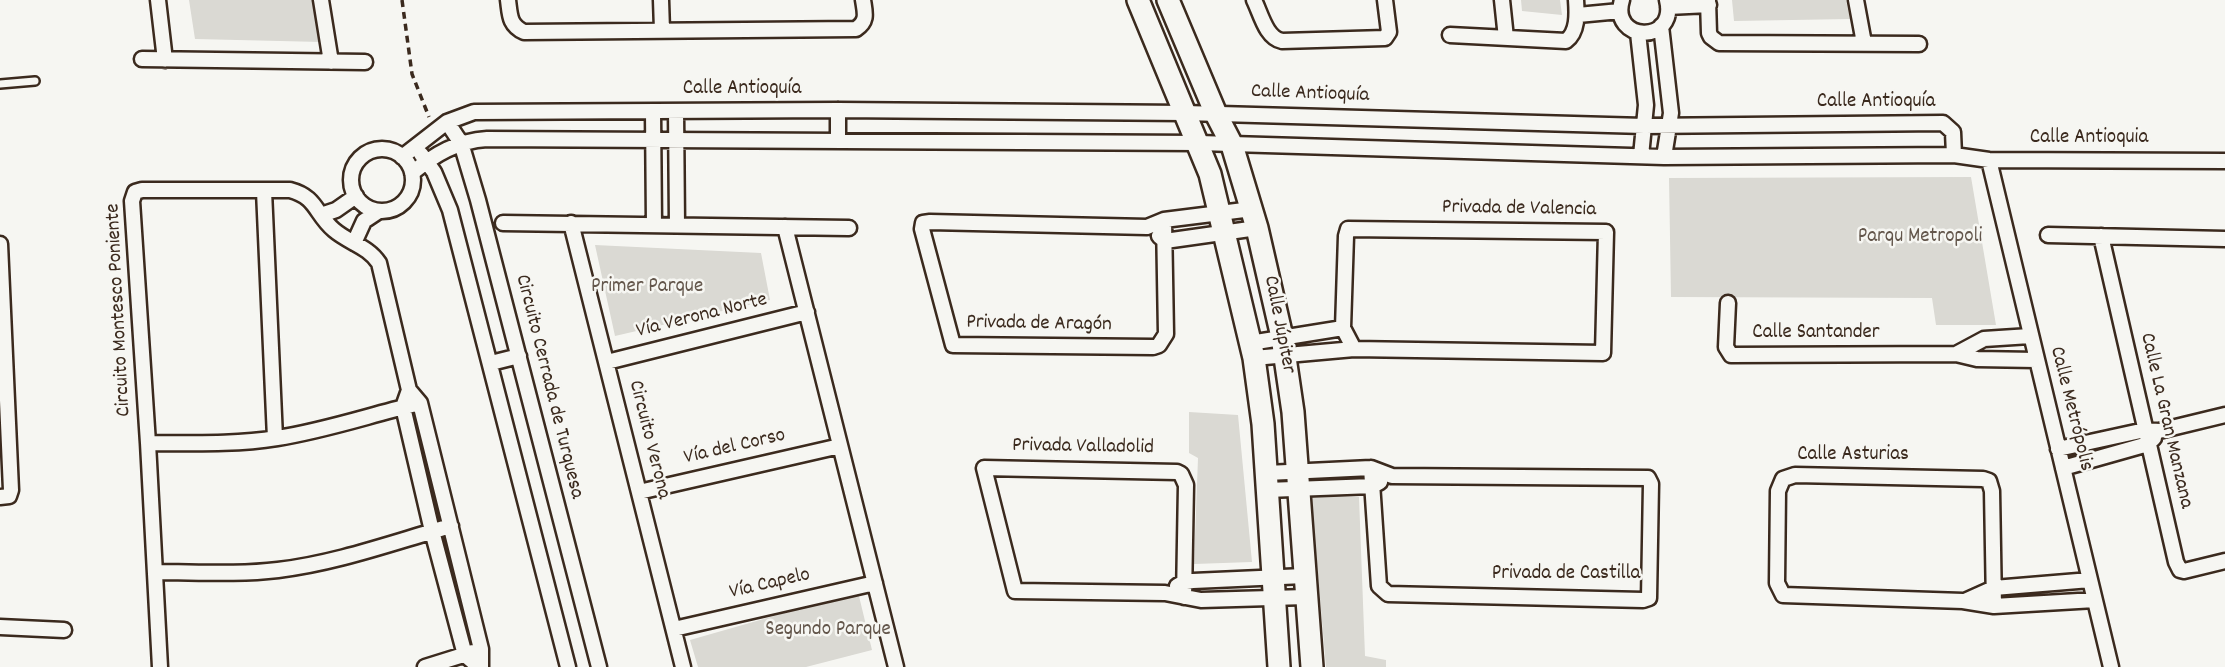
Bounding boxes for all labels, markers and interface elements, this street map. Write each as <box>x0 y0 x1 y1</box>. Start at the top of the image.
street label: Calle Antioquía <box>683 77 801 103</box>
street label: Calle Antioquía <box>1250 80 1370 110</box>
street label: Calle Antioquía <box>1817 90 1935 116</box>
street label: Calle Antioquia <box>2030 126 2148 152</box>
street label: Privada de Valencia <box>1442 196 1596 224</box>
street label: Circuito Montesco Poniente <box>102 203 138 417</box>
park label: Parqu Metropoli <box>1858 225 1982 251</box>
street label: Circuito Cerrada de Turquesa <box>508 272 588 502</box>
street label: Calle Júpiter <box>1256 274 1300 376</box>
park label: Primer Parque <box>591 275 703 301</box>
street label: Vía Verona Norte <box>634 289 770 345</box>
street label: Privada de Aragón <box>966 311 1112 339</box>
street label: Calle Santander <box>1752 321 1880 347</box>
street label: Calle La Gran Manzana <box>2133 331 2197 511</box>
street label: Calle Metrópolis <box>2042 344 2098 474</box>
street label: Circuito Verona <box>621 378 675 502</box>
street label: Vía del Corso <box>682 424 788 472</box>
street label: Privada Valladolid <box>1012 434 1154 462</box>
street label: Calle Asturias <box>1797 443 1909 469</box>
street label: Privada de Castilla <box>1492 562 1640 588</box>
street label: Vía Capelo <box>727 563 813 607</box>
park label: Segundo Parque <box>765 618 891 644</box>

